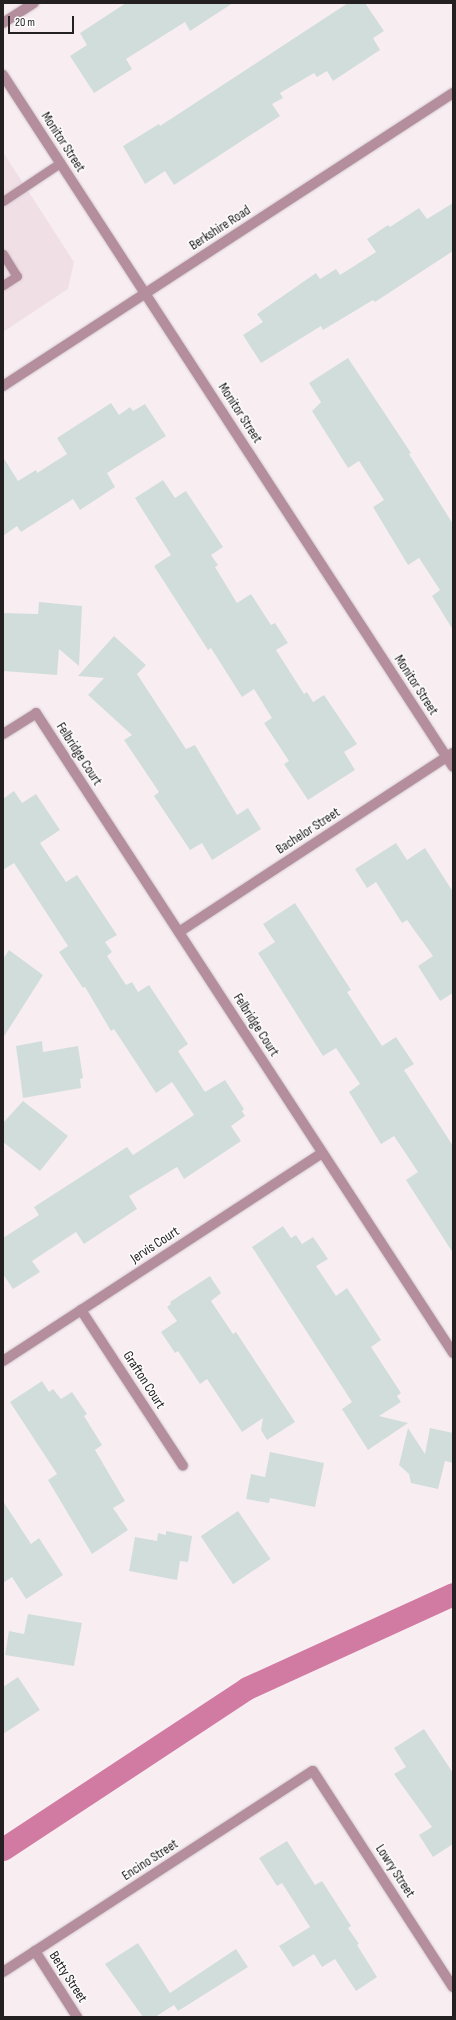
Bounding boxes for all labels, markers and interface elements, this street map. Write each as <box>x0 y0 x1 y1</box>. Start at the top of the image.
scale bar <box>10 8 76 34</box>
text: 20 m <box>15 15 35 30</box>
street label: Monitor Street <box>37 109 89 175</box>
street label: Berkshire Road <box>186 202 254 254</box>
street label: Monitor Street <box>214 380 266 446</box>
street label: Monitor Street <box>390 652 442 718</box>
street label: Felbridge Court <box>52 719 106 789</box>
street label: Bachelor Street <box>273 804 343 858</box>
street label: Felbridge Court <box>229 990 283 1060</box>
street label: Jervis Court <box>127 1223 183 1267</box>
street label: Grafton Court <box>119 1348 169 1412</box>
street label: Encino Street <box>119 1836 181 1884</box>
street label: Lowry Street <box>372 1841 418 1901</box>
street label: Betty Street <box>45 1948 91 2006</box>

